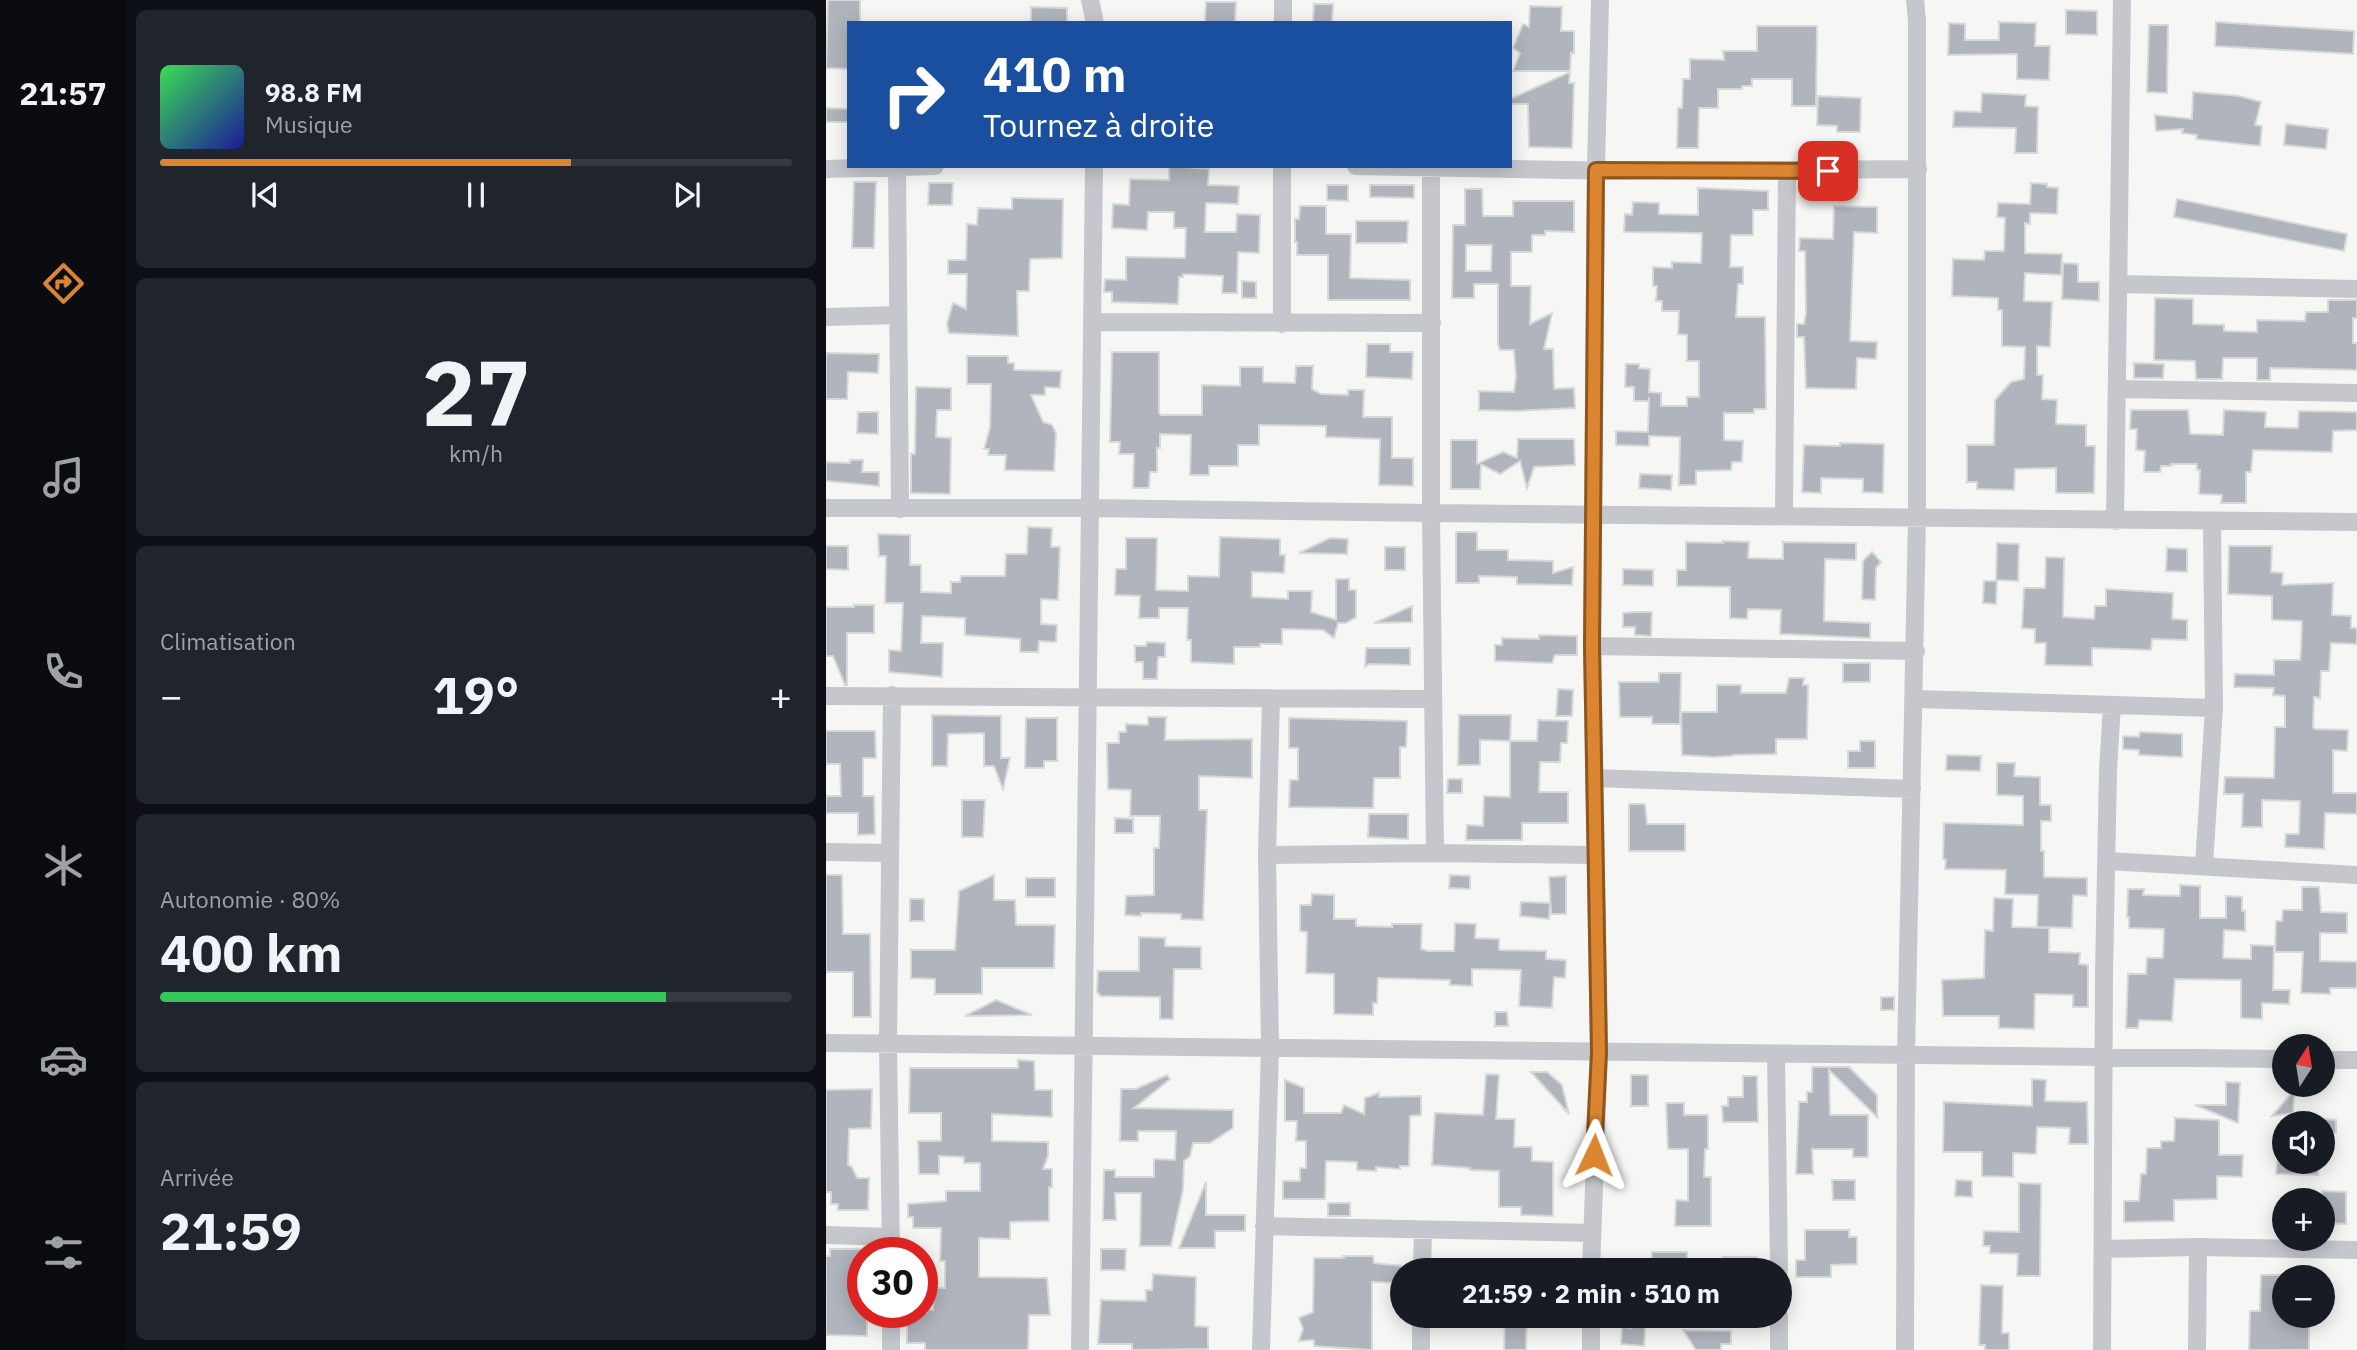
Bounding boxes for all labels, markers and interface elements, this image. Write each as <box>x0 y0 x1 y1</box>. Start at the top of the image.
text: 410 m <box>983 42 1127 105</box>
icon: right <box>868 49 959 140</box>
text: 21:57 <box>19 72 107 114</box>
text: 98.8 FM <box>265 75 363 109</box>
text: Tournez à droite <box>983 104 1214 146</box>
text: Musique <box>265 109 353 139</box>
pin <box>1798 141 1858 201</box>
icon: arrive <box>1809 152 1847 190</box>
icon: previous <box>246 176 284 214</box>
icon: pause <box>457 176 495 214</box>
icon: next <box>668 176 706 214</box>
icon: directions <box>39 259 88 308</box>
text: 27 <box>421 333 531 451</box>
text: km/h <box>449 438 503 468</box>
icon: music <box>39 453 88 502</box>
text: Climatisation <box>160 626 296 656</box>
icon: phone <box>39 647 88 696</box>
text: 19° <box>433 661 519 728</box>
text: − <box>160 671 183 720</box>
text: + <box>769 671 792 720</box>
icon: climate <box>39 841 88 890</box>
text: Autonomie · 80% <box>160 884 340 914</box>
text: 400 km <box>160 919 342 986</box>
north arrow <box>2272 1034 2334 1097</box>
map controls <box>2272 1034 2335 1328</box>
icon: car <box>39 1035 88 1084</box>
button: sound <box>2272 1111 2335 1174</box>
position arrow <box>1557 1118 1631 1192</box>
text: Arrivée <box>160 1162 234 1192</box>
button: + <box>2272 1188 2335 1251</box>
text: 21:59 <box>160 1197 302 1264</box>
icon: filters <box>39 1228 88 1277</box>
speed limit sign: 30 <box>847 1237 938 1328</box>
button: − <box>2272 1265 2335 1328</box>
text: 21:59 · 2 min · 510 m <box>1462 1276 1720 1310</box>

